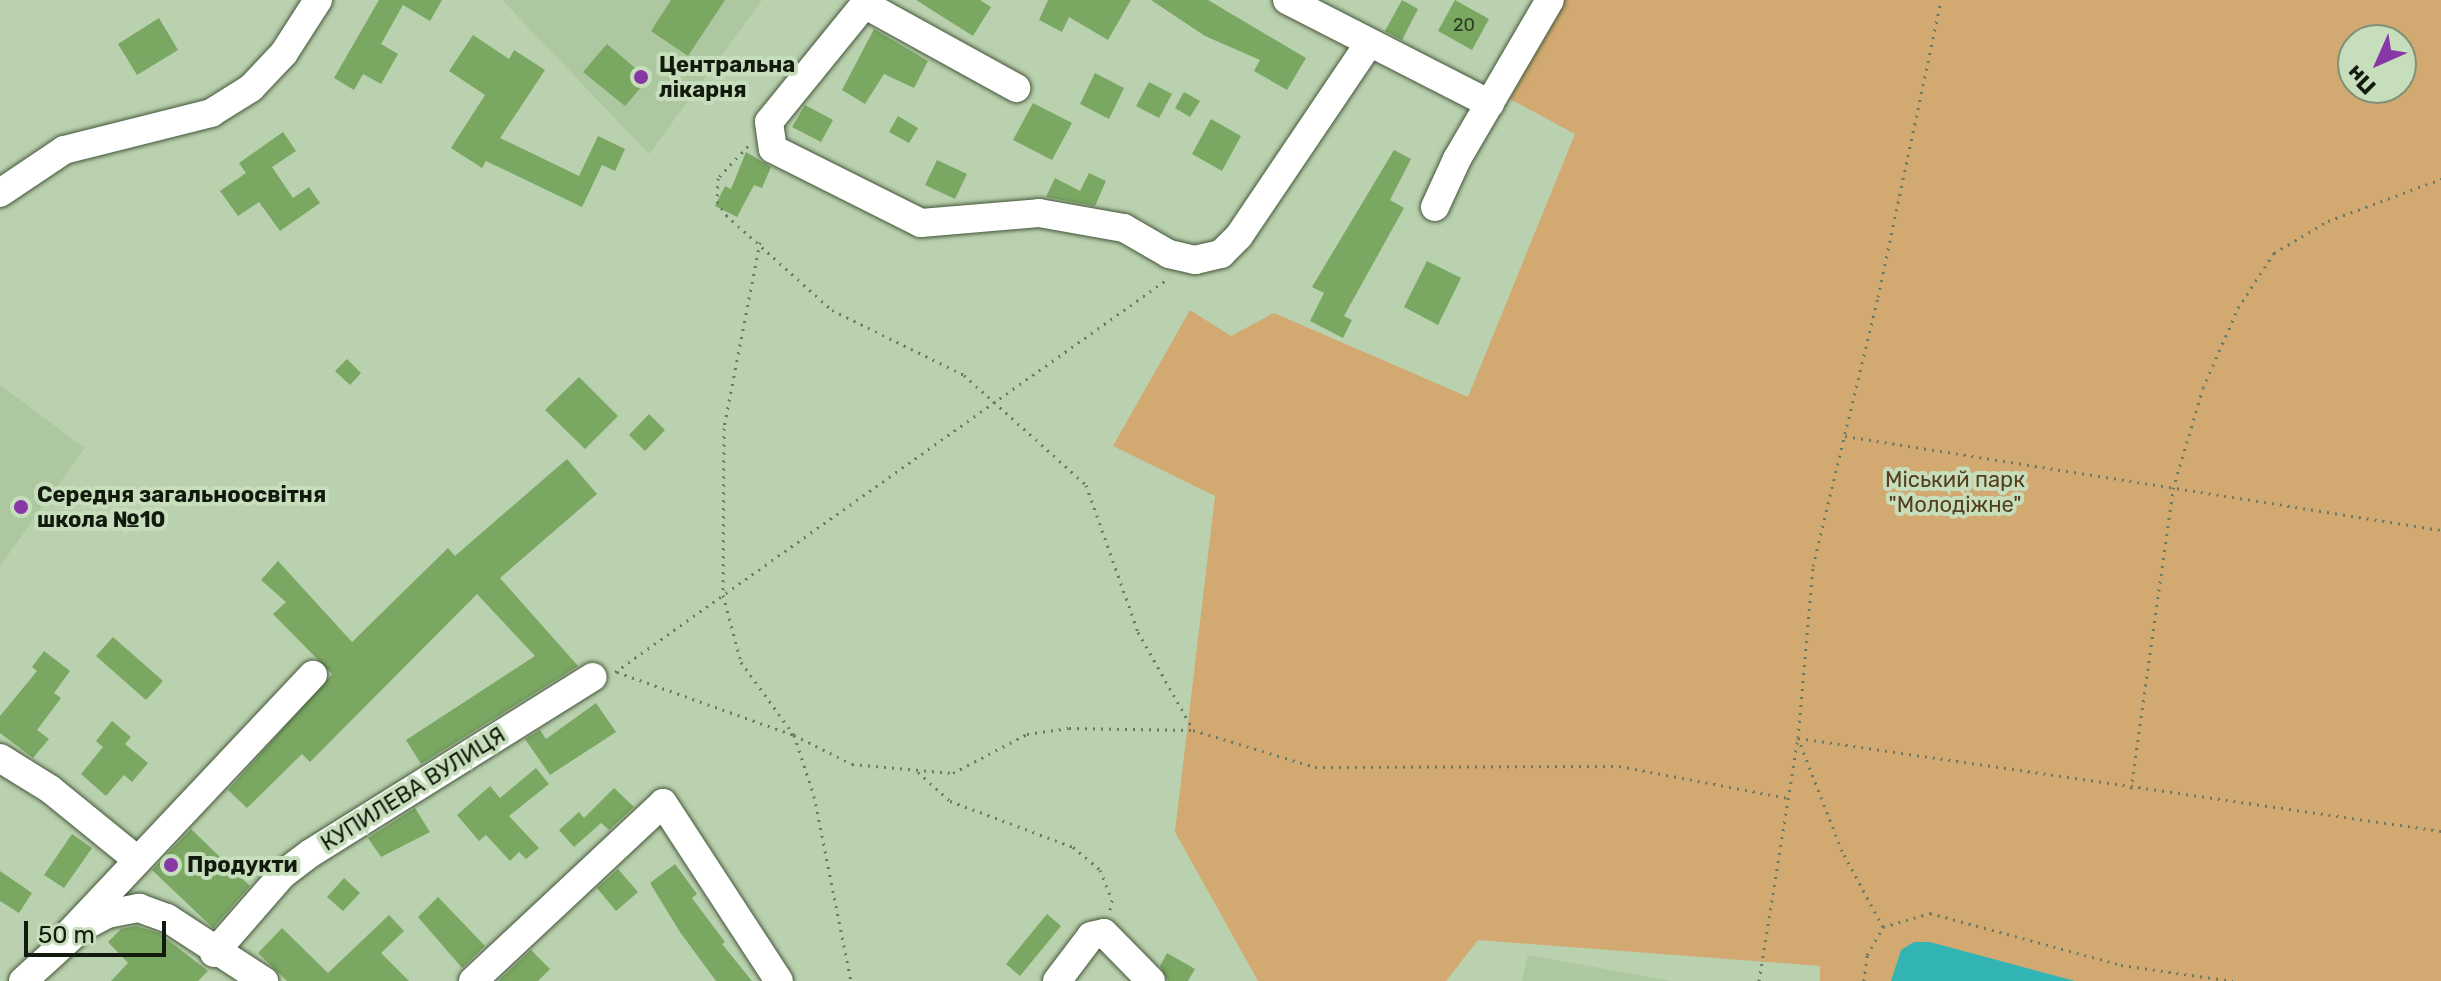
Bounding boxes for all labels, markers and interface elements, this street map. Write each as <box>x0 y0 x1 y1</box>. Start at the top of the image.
house number: 20 <box>1453 14 1475 36</box>
north arrow <box>2337 24 2417 104</box>
place label: Центральна лікарня <box>659 51 795 102</box>
text: Пн <box>2341 60 2381 100</box>
marker: Центральна лікарня <box>630 66 652 88</box>
park label: Міський парк "Молодіжне" <box>1885 466 2025 518</box>
place label: Середня загальноосвітня школа №10 <box>37 481 326 532</box>
marker: Середня загальноосвітня школа №10 <box>12 498 30 516</box>
street label: КУПИЛЕВА ВУЛИЦЯ <box>316 722 510 856</box>
place label: Продукти <box>187 852 298 878</box>
marker: Продукти <box>162 856 180 874</box>
scale bar <box>28 905 170 955</box>
text: 50 m <box>38 921 95 949</box>

